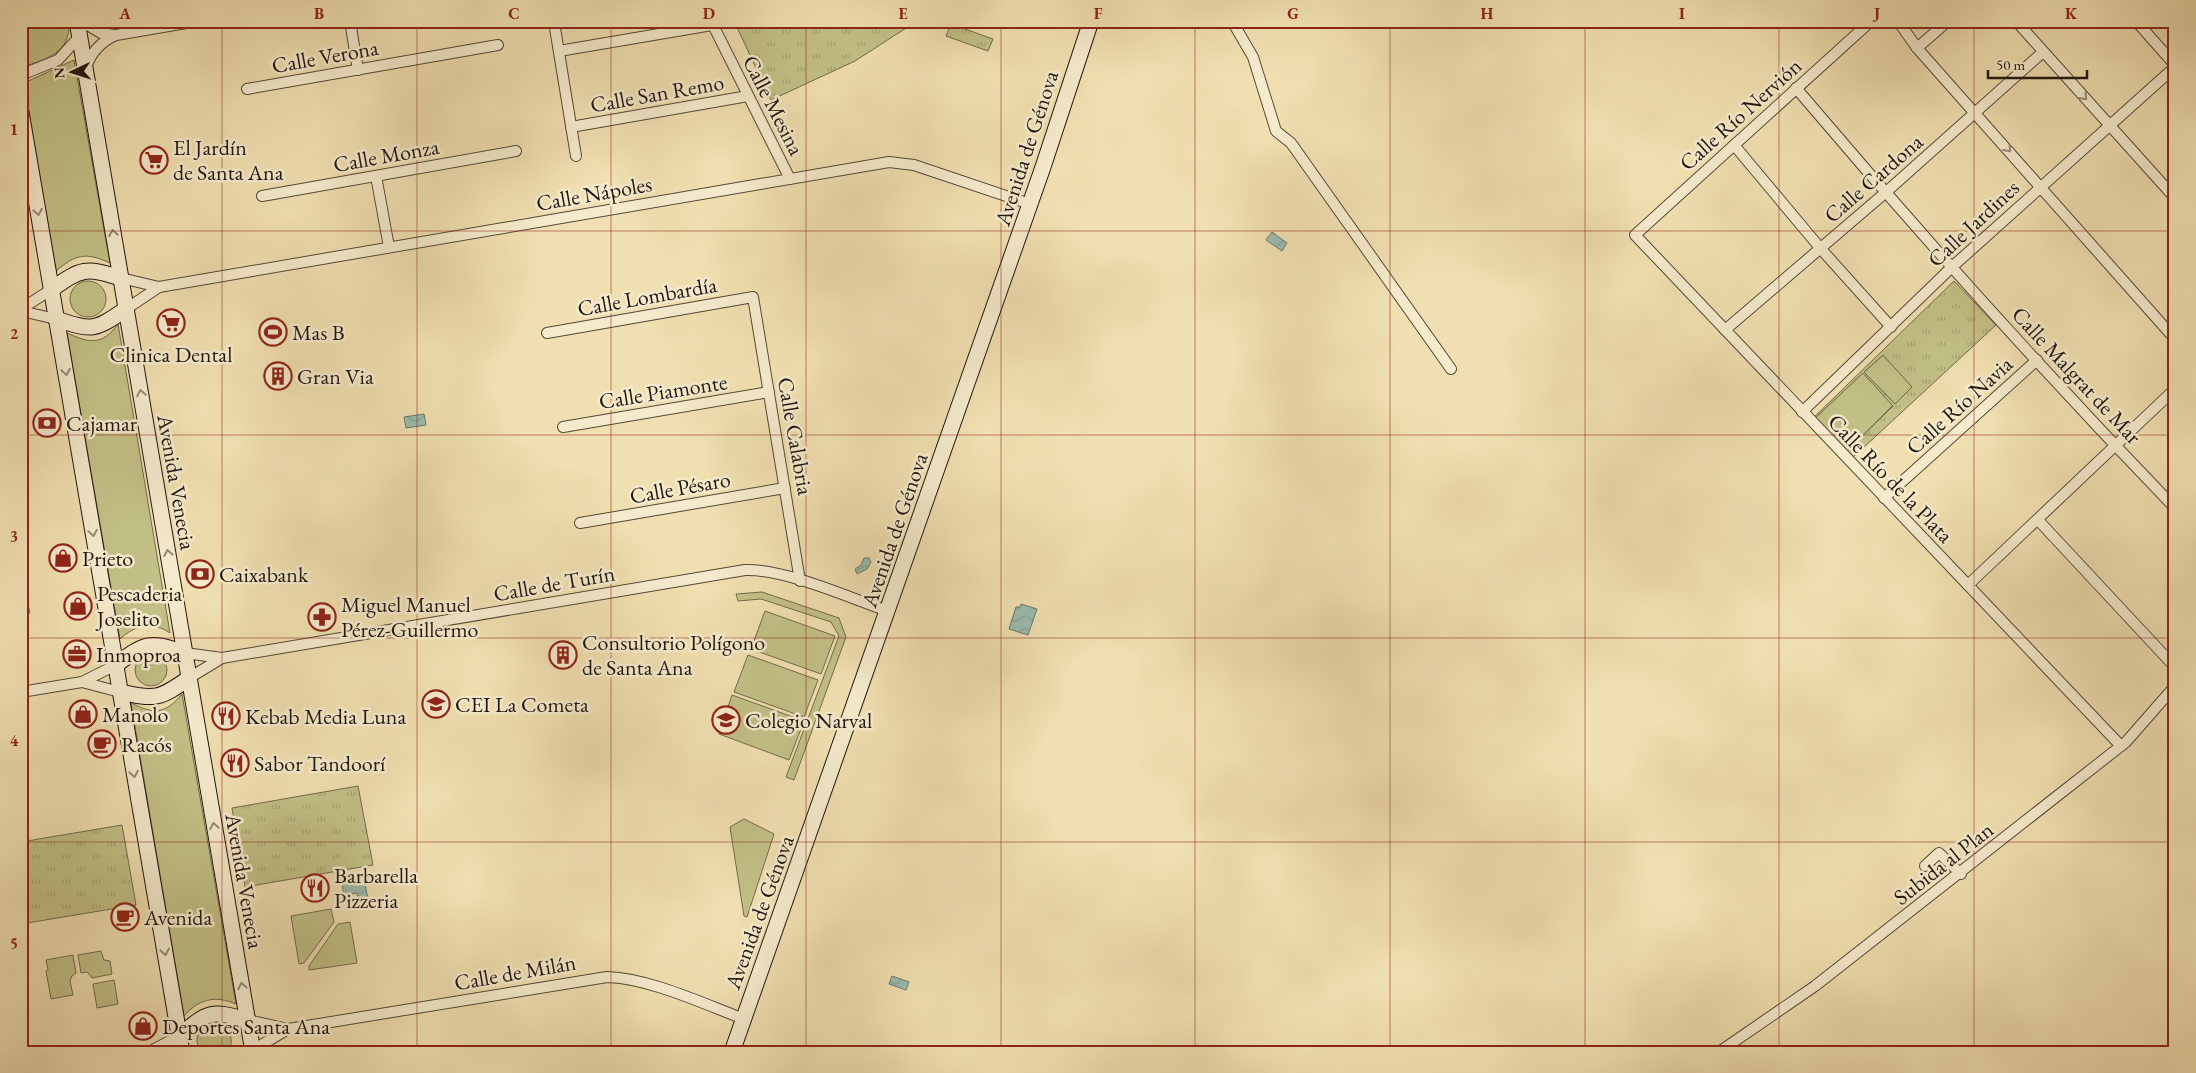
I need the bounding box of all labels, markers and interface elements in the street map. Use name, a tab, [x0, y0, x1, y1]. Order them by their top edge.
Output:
text: A	[118, 3, 131, 24]
text: B	[314, 3, 324, 24]
text: C	[508, 3, 520, 24]
text: D	[703, 3, 715, 24]
text: E	[898, 3, 908, 24]
text: F	[1094, 3, 1103, 24]
text: G	[1287, 3, 1299, 24]
text: H	[1481, 3, 1494, 24]
text: I	[1679, 3, 1685, 24]
text: J	[1872, 3, 1880, 24]
text: K	[2065, 3, 2078, 24]
street label: Calle Verona	[270, 33, 381, 80]
north arrow	[48, 48, 98, 98]
scale bar	[1988, 48, 2087, 80]
street label: Calle Mesina	[736, 50, 811, 160]
street label: Calle Río Nervión	[1673, 51, 1808, 177]
text: 50 m	[1996, 55, 2025, 74]
text: N	[50, 66, 68, 79]
street label: Calle San Remo	[588, 67, 726, 120]
street label: Avenida de Génova	[987, 67, 1065, 230]
one-way arrow	[2078, 91, 2087, 100]
text: 1	[10, 119, 18, 140]
street label: Calle Cardona	[1818, 127, 1929, 229]
street label: Calle Monza	[331, 132, 441, 179]
place label: El Jardín de Santa Ana	[173, 133, 284, 187]
one-way arrow	[2002, 143, 2011, 152]
supermarket icon: El Jardín de Santa Ana	[139, 145, 169, 175]
street label: Calle Nápoles	[534, 169, 654, 218]
street label: Calle Jardines	[1921, 173, 2025, 273]
one-way arrow	[33, 208, 43, 217]
one-way arrow	[109, 229, 119, 237]
street label: Calle Lombardía	[575, 270, 719, 323]
street label: Calle Malgrat de Mar	[2005, 300, 2148, 451]
supermarket icon: Clinica Dental	[156, 308, 186, 338]
sports icon: Mas B	[258, 317, 288, 347]
place label: Mas B	[292, 318, 345, 347]
text: 2	[10, 323, 19, 344]
place label: Clinica Dental	[110, 340, 232, 369]
street label: Calle Río Navia	[1900, 350, 2019, 461]
building icon: Gran Via	[263, 361, 293, 391]
place label: Gran Via	[297, 362, 374, 391]
street label: Calle Piamonte	[597, 367, 730, 416]
one-way arrow	[60, 368, 70, 377]
street label: Calle Calabria	[771, 375, 820, 498]
one-way arrow	[136, 389, 146, 398]
bank icon: Cajamar	[32, 408, 62, 438]
street label: Calle Río de la Plata	[1822, 408, 1960, 549]
place label: Cajamar	[66, 409, 138, 438]
street label: Avenida Venecia	[150, 411, 203, 552]
street label: Avenida de Génova	[854, 449, 935, 612]
street label: Calle Pésaro	[627, 464, 733, 511]
text: 3	[10, 526, 18, 547]
one-way arrow	[88, 528, 98, 537]
shop icon: Prieto	[48, 543, 78, 573]
place label: Prieto	[82, 544, 133, 573]
one-way arrow	[164, 549, 174, 558]
street label: Calle de Turín	[491, 558, 617, 608]
bank icon: Caixabank	[185, 559, 215, 589]
place label: Caixabank	[219, 560, 309, 589]
place label: Pescaderia Joselito	[95, 579, 183, 633]
place label: Miguel Manuel Pérez-Guillermo	[341, 590, 479, 644]
shop icon: Pescaderia Joselito	[63, 591, 93, 621]
pharmacy icon: Miguel Manuel Pérez-Guillermo	[307, 602, 337, 632]
place label: Consultorio Polígono de Santa Ana	[582, 628, 765, 682]
office icon: Inmoproa	[62, 639, 92, 669]
place label: Inmoproa	[96, 640, 181, 669]
building icon: Consultorio Polígono de Santa Ana	[548, 640, 578, 670]
school or university icon: CEI La Cometa	[421, 689, 451, 719]
place label: CEI La Cometa	[455, 690, 589, 719]
shop icon: Manolo	[68, 699, 98, 729]
place label: Manolo	[102, 700, 169, 729]
restaurant icon: Kebab Media Luna	[211, 701, 241, 731]
place label: Kebab Media Luna	[245, 702, 406, 731]
school or university icon: Colegio Narval	[711, 705, 741, 735]
place label: Colegio Narval	[745, 706, 872, 735]
cafe icon: Racós	[87, 729, 117, 759]
text: 4	[10, 730, 19, 751]
place label: Racós	[121, 730, 172, 759]
restaurant icon: Sabor Tandoorí	[220, 748, 250, 778]
place label: Sabor Tandoorí	[254, 749, 386, 778]
one-way arrow	[129, 770, 139, 778]
street label: Avenida Venecia	[218, 810, 271, 951]
street label: Subida al Plan	[1887, 815, 1999, 911]
one-way arrow	[210, 822, 220, 831]
street label: Avenida de Génova	[718, 831, 801, 994]
place label: Barbarella Pizzeria	[334, 861, 418, 915]
restaurant icon: Barbarella Pizzeria	[300, 873, 330, 903]
cafe icon: Avenida	[110, 902, 140, 932]
place label: Avenida	[143, 903, 212, 932]
text: 5	[10, 933, 18, 954]
one-way arrow	[159, 947, 169, 956]
street label: Calle de Milán	[452, 947, 579, 997]
one-way arrow	[237, 982, 247, 991]
shop icon: Deportes Santa Ana	[128, 1011, 158, 1041]
place label: Deportes Santa Ana	[162, 1012, 330, 1041]

